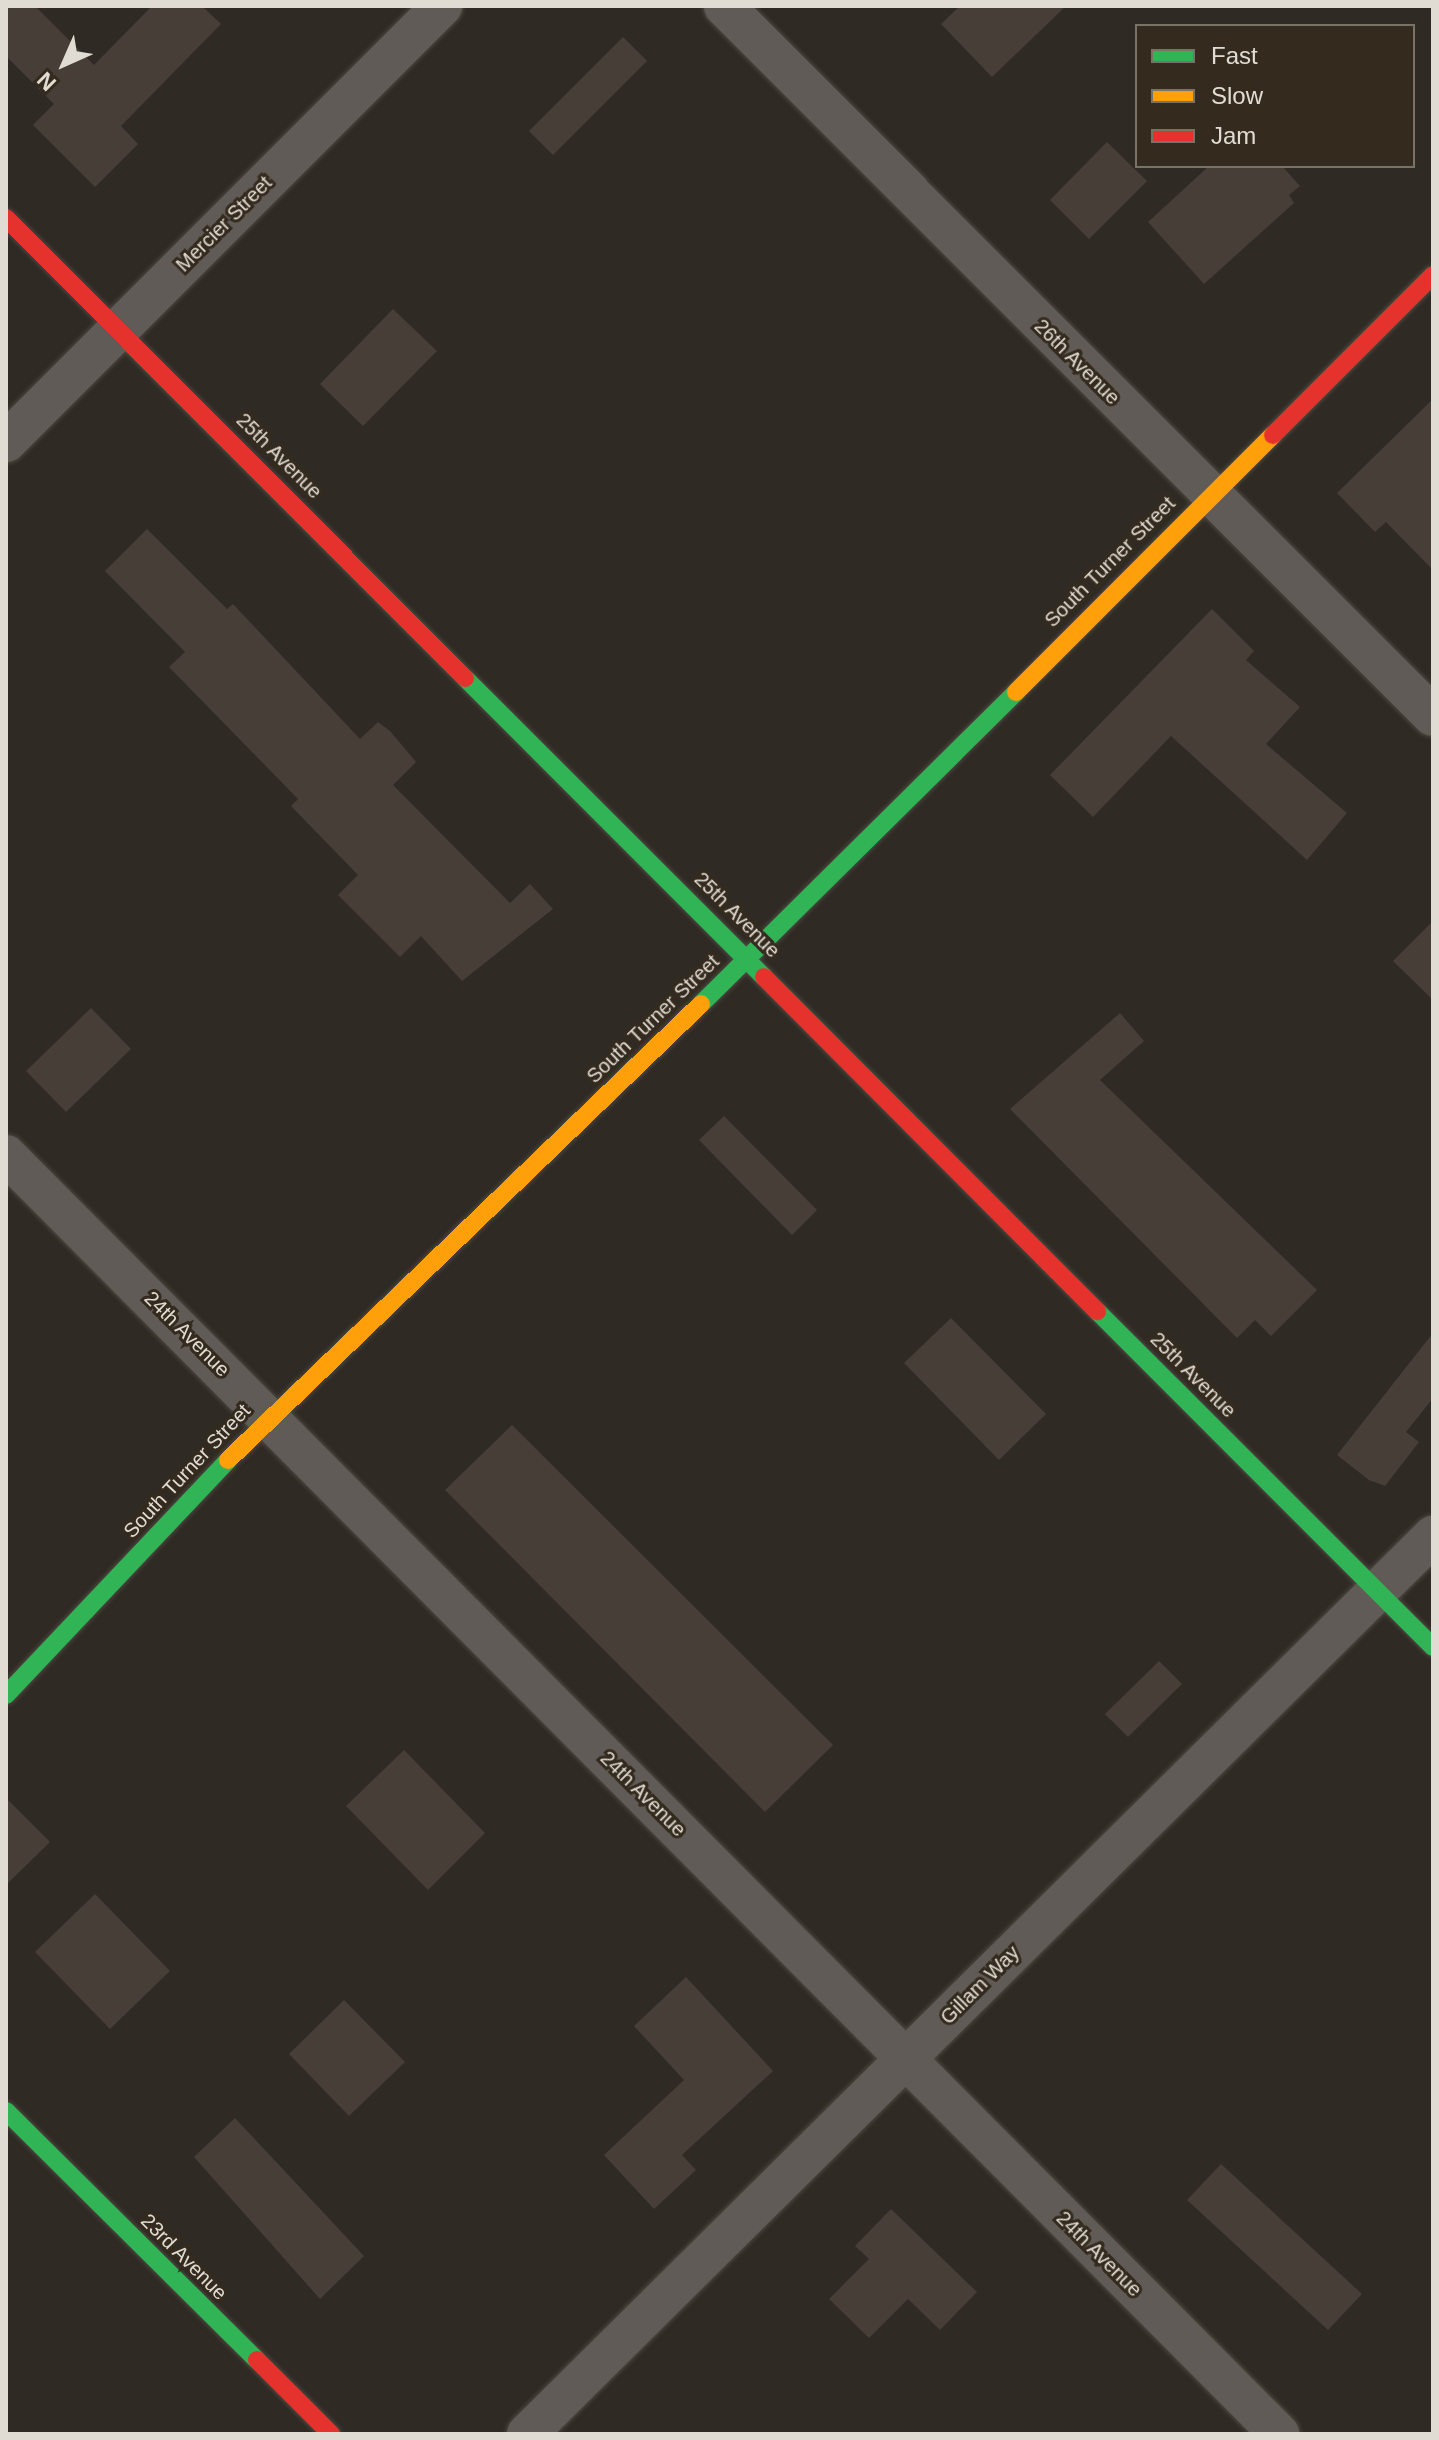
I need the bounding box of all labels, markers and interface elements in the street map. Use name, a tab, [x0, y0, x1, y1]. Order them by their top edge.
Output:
north arrow	[24, 24, 104, 104]
legend	[1135, 24, 1415, 168]
text: Fast	[1211, 42, 1258, 69]
text: N	[32, 67, 61, 96]
text: Slow	[1211, 82, 1263, 109]
text: Jam	[1211, 122, 1256, 149]
street label: Mercier Street	[171, 171, 277, 277]
street label: 26th Avenue	[1029, 314, 1125, 410]
street label: 25th Avenue	[231, 408, 327, 504]
street label: South Turner Street	[1040, 492, 1180, 632]
street label: 25th Avenue	[689, 867, 785, 963]
street label: South Turner Street	[582, 950, 724, 1088]
street label: 24th Avenue	[139, 1286, 235, 1382]
street label: 25th Avenue	[1145, 1327, 1241, 1423]
street label: South Turner Street	[119, 1399, 255, 1543]
street label: 24th Avenue	[595, 1746, 691, 1842]
street label: Gillam Way	[936, 1941, 1024, 2029]
street label: 24th Avenue	[1051, 2206, 1147, 2302]
street label: 23rd Avenue	[136, 2209, 232, 2305]

